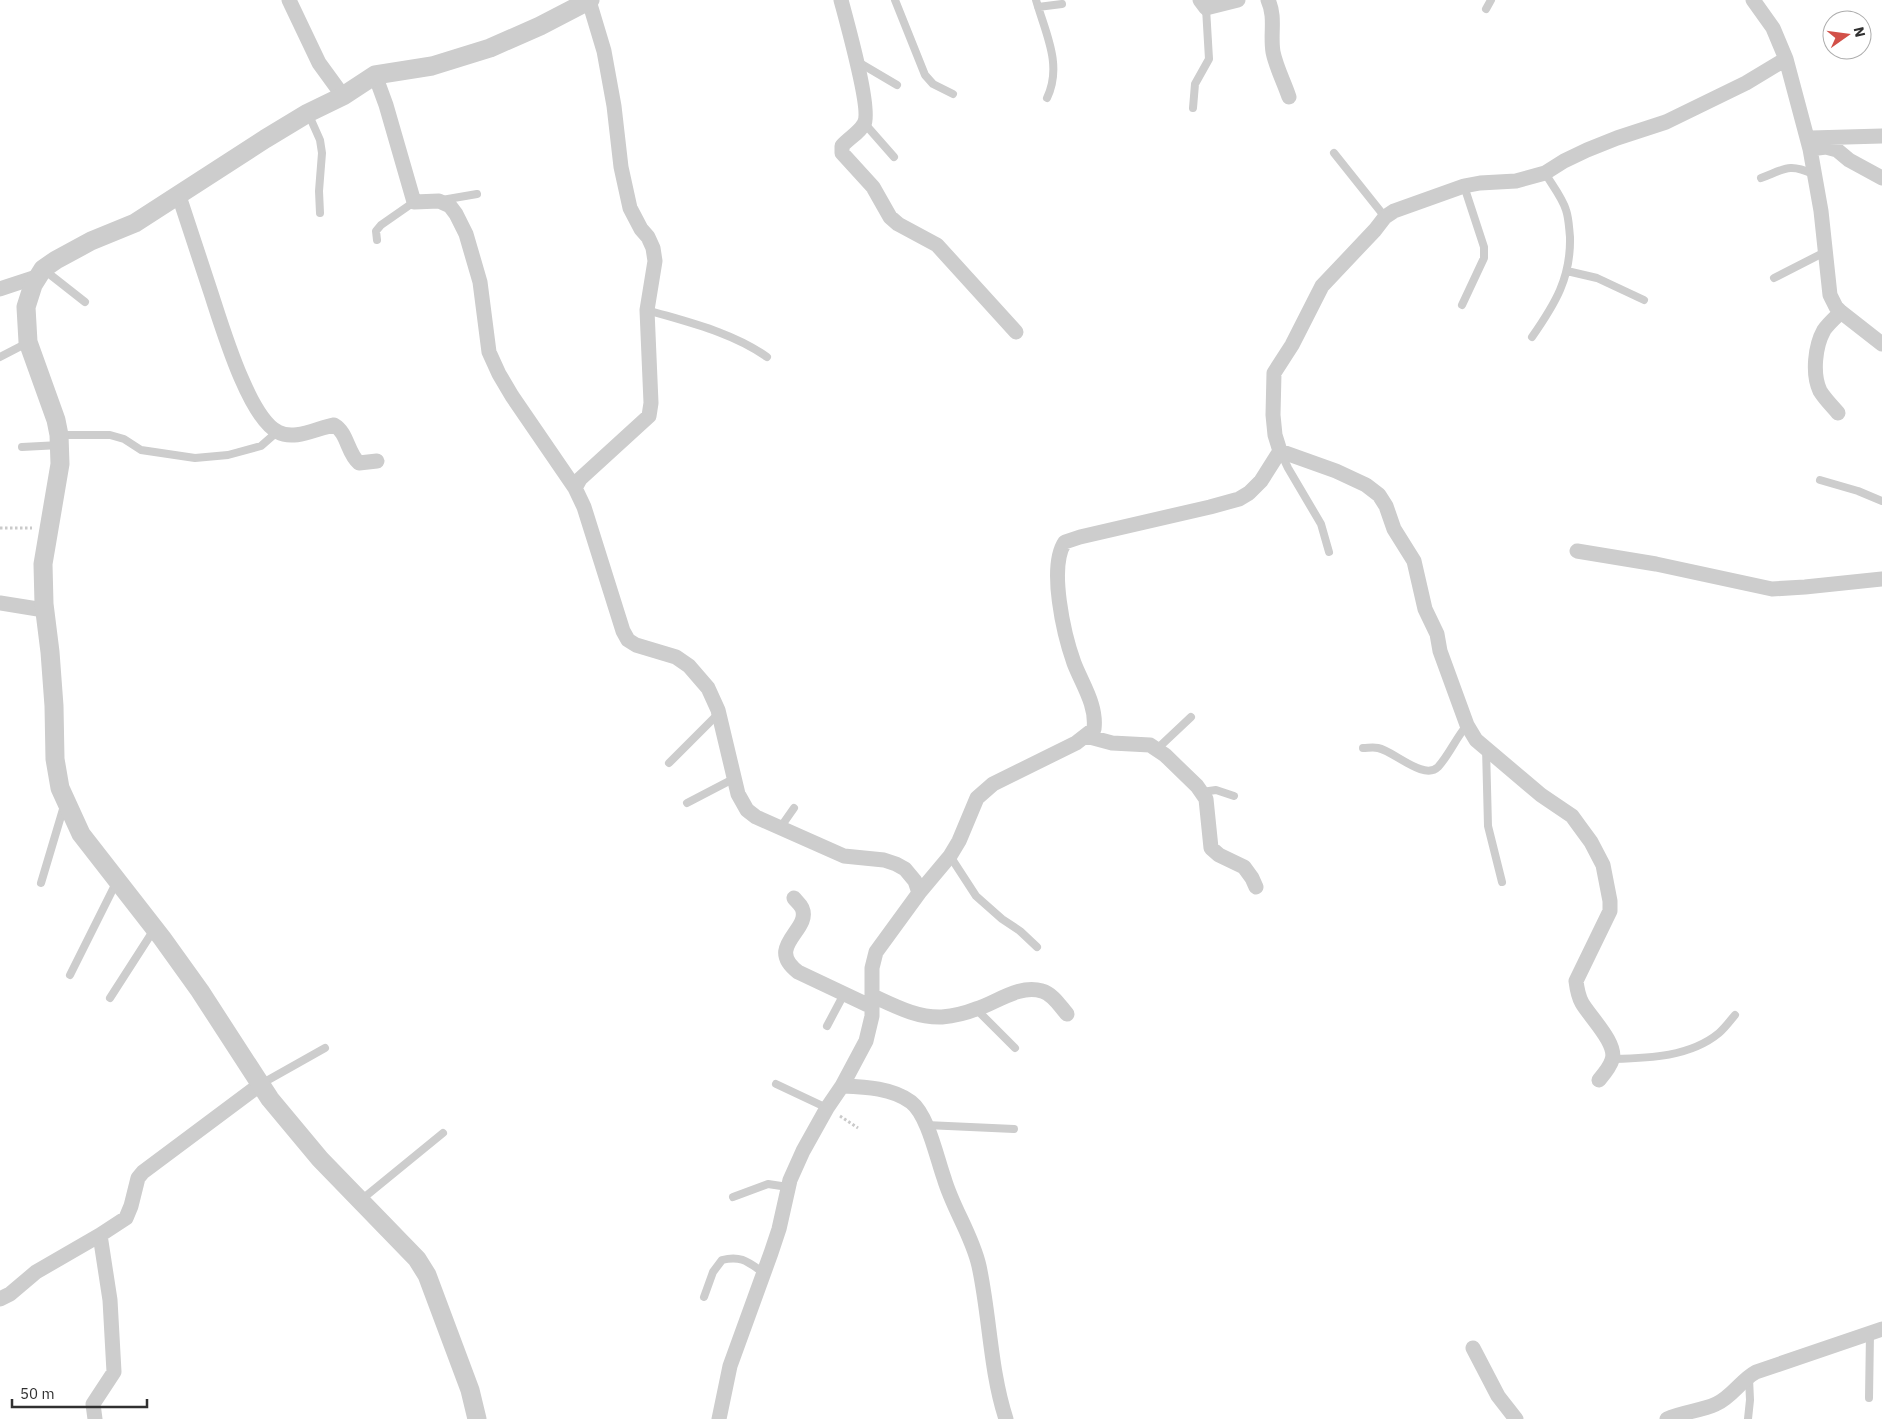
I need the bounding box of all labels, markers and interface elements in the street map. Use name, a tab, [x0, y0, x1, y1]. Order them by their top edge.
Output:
north arrow	[1822, 10, 1872, 60]
text: N	[1850, 25, 1870, 39]
scale bar	[12, 1376, 148, 1408]
text: 50 m	[20, 1384, 55, 1403]

